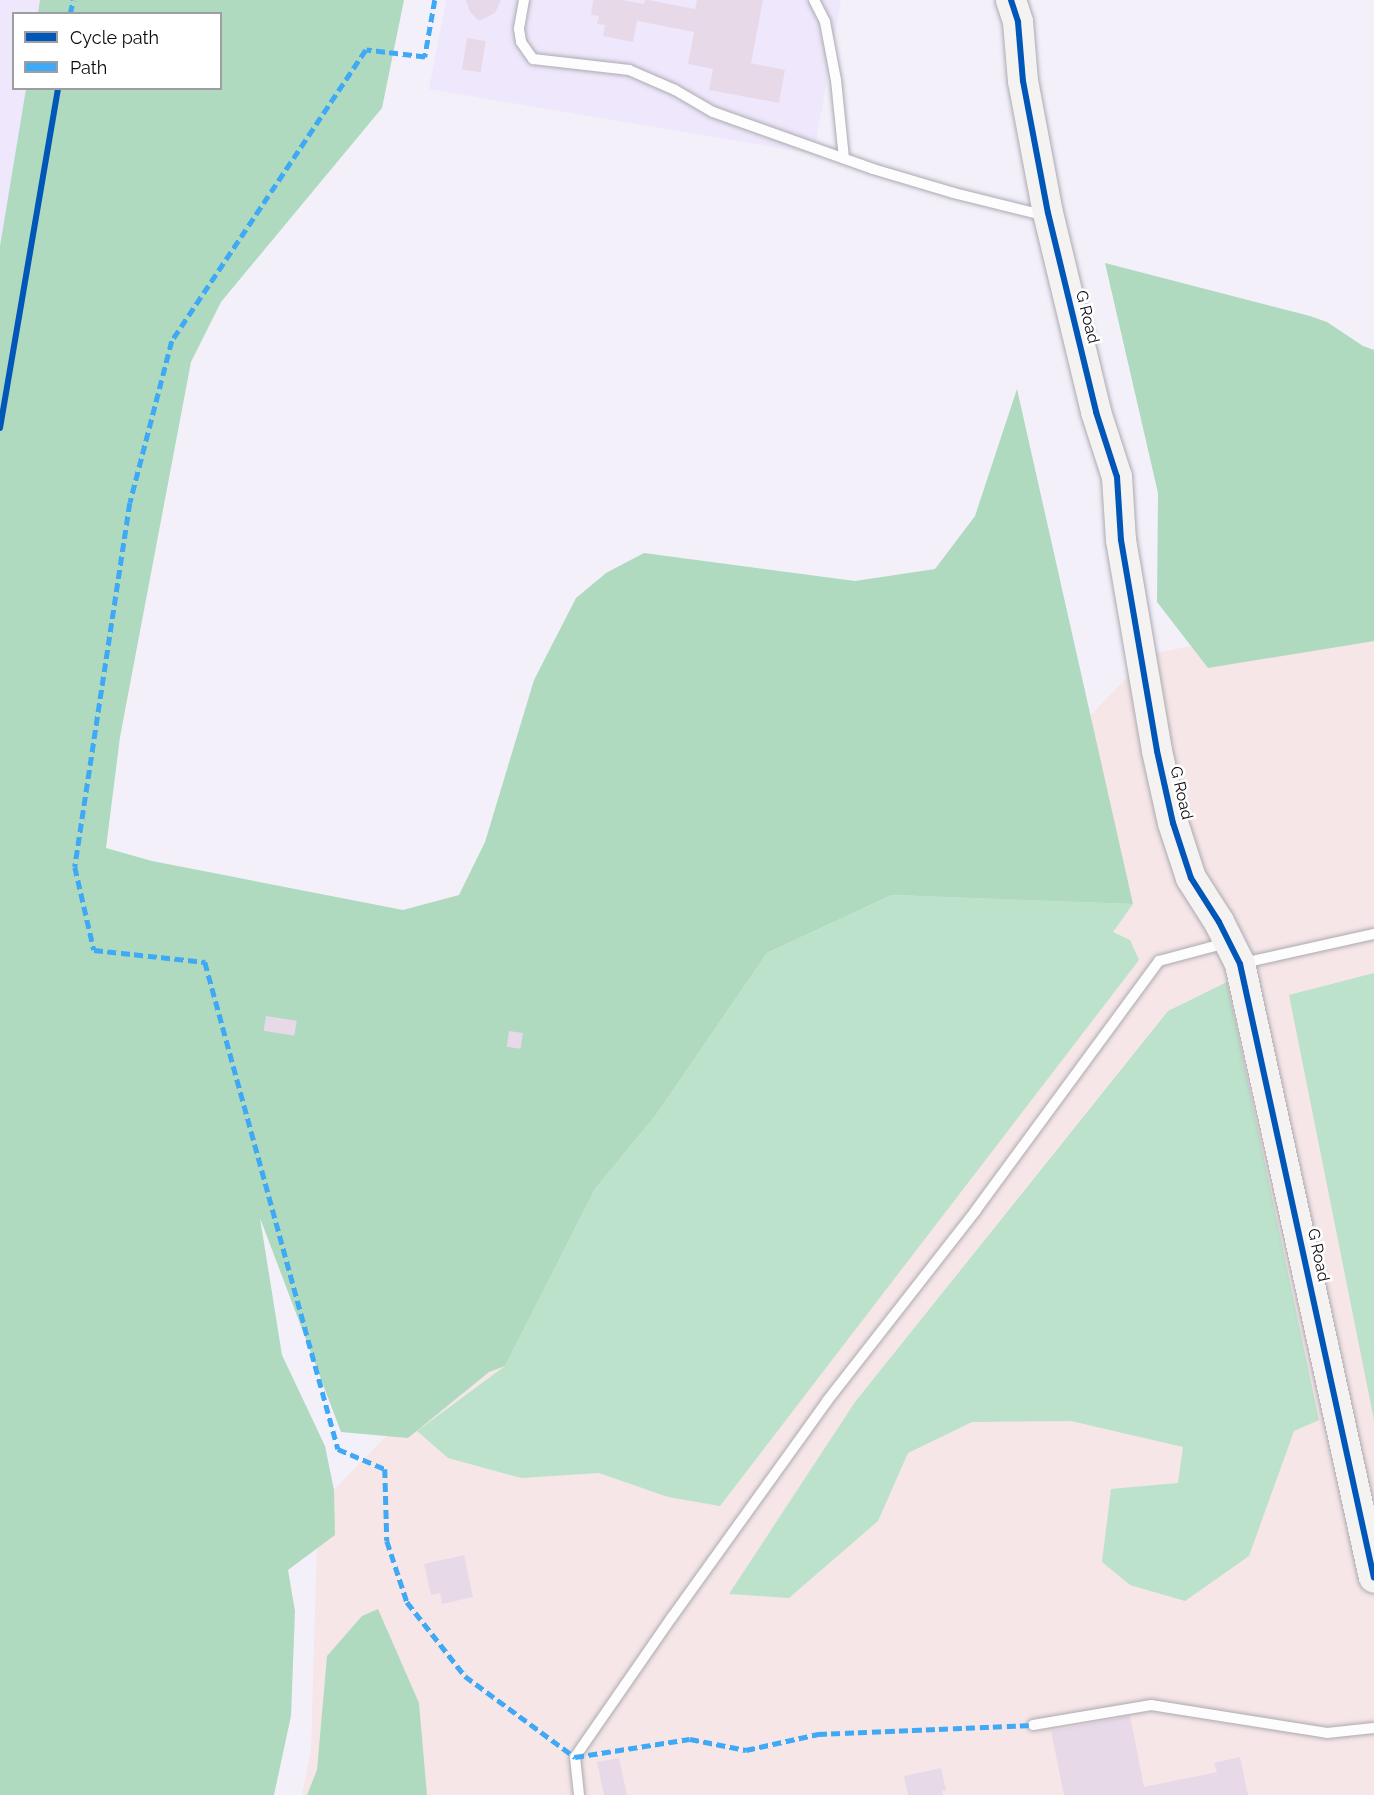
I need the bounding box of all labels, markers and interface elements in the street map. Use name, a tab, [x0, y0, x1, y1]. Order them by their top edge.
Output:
legend	[12, 12, 222, 90]
text: Cycle path	[70, 27, 159, 48]
text: Path	[70, 57, 107, 78]
street label: G Road	[1071, 289, 1103, 345]
street label: G Road	[1166, 765, 1196, 821]
street label: G Road	[1303, 1227, 1333, 1283]

